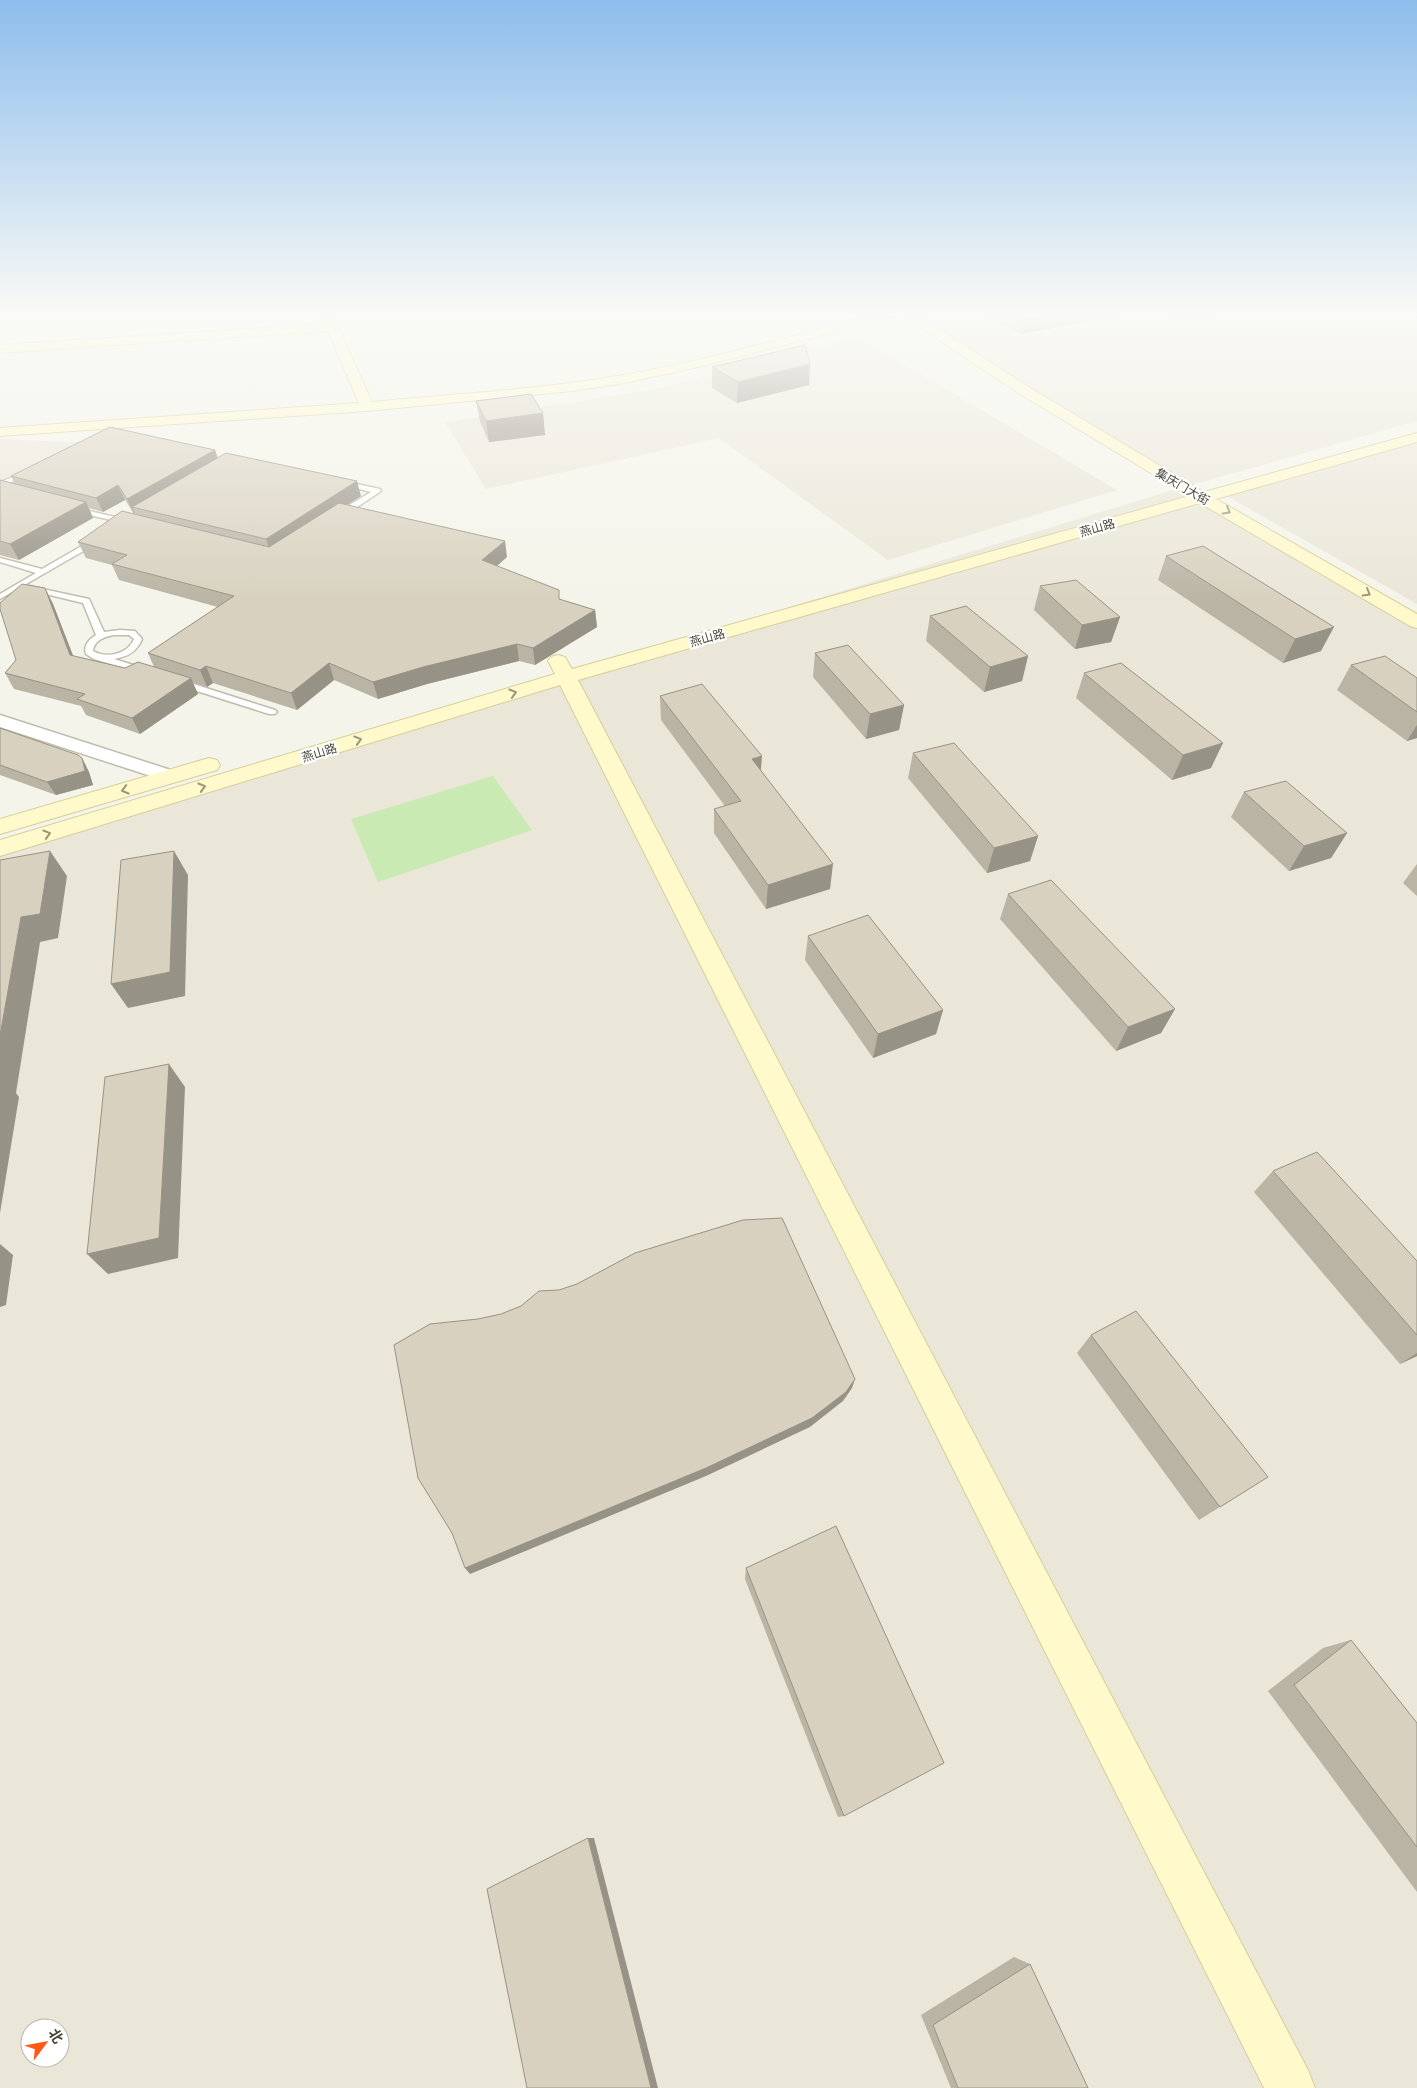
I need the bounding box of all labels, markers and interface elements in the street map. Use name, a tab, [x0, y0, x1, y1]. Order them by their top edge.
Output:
street label: 集庆门大街	[1154, 465, 1212, 507]
one-way arrow	[1221, 504, 1230, 514]
street label: 燕山路	[1078, 515, 1116, 539]
one-way arrow	[1361, 587, 1370, 597]
street label: 燕山路	[688, 625, 726, 649]
one-way arrow	[509, 688, 517, 698]
one-way arrow	[353, 735, 361, 745]
street label: 燕山路	[300, 740, 338, 764]
one-way arrow	[198, 782, 206, 792]
one-way arrow	[121, 784, 129, 794]
one-way arrow	[42, 829, 50, 839]
north arrow	[20, 2018, 70, 2068]
text: 北	[46, 2025, 67, 2046]

